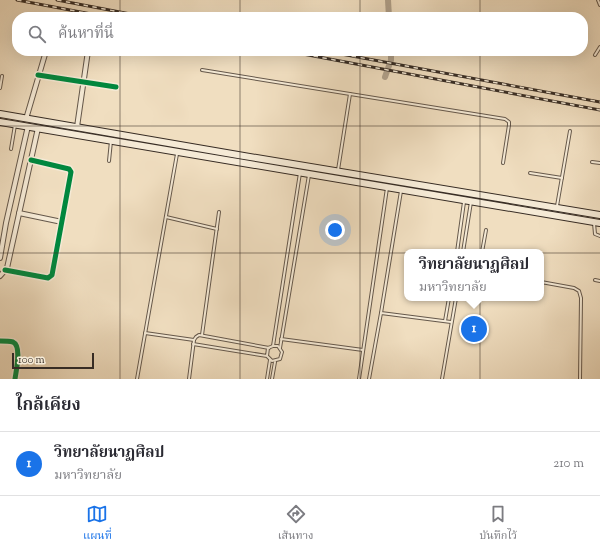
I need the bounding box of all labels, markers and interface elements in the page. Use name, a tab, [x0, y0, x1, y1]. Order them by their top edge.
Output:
search box	[12, 12, 588, 56]
icon: search	[26, 23, 48, 45]
text: ค้นหาที่นี่	[58, 24, 114, 45]
your location	[325, 220, 345, 240]
popup	[404, 249, 544, 301]
text: วิทยาลัยนาฏศิลป	[419, 255, 529, 276]
text: มหาวิทยาลัย	[419, 279, 487, 297]
pin: 1	[461, 314, 487, 344]
scale bar	[12, 351, 94, 370]
text: 100 m	[18, 352, 45, 368]
text: ใกล้เคียง	[16, 394, 81, 418]
text: วิทยาลัยนาฏศิลป	[54, 443, 164, 464]
text: 1	[27, 455, 31, 473]
text: 210 m	[553, 455, 584, 473]
text: มหาวิทยาลัย	[54, 467, 122, 485]
tab: แผนที่	[83, 503, 112, 545]
tab: เส้นทาง	[278, 503, 314, 545]
tab: บันทึกไว้	[480, 503, 517, 545]

